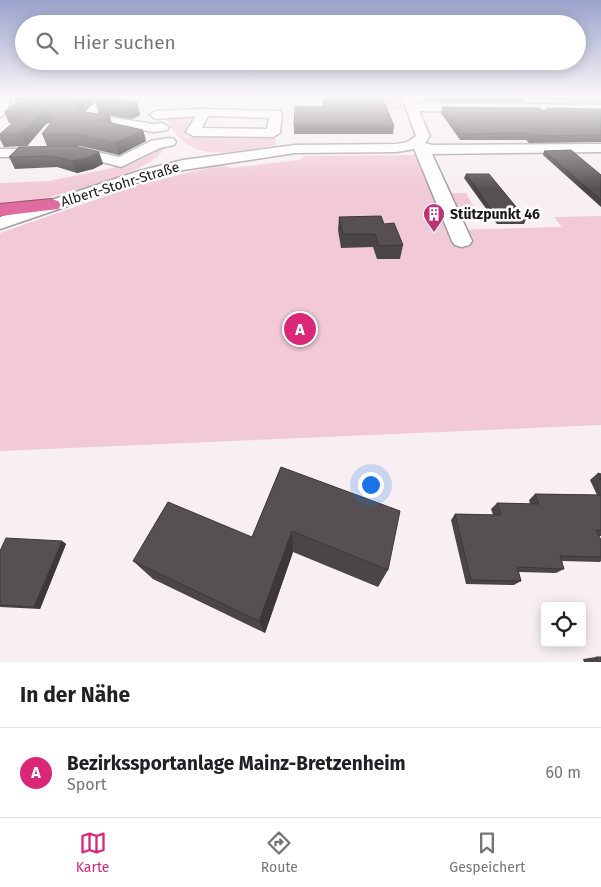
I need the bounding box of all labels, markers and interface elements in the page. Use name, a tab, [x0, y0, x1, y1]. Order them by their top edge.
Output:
search box	[15, 15, 586, 70]
icon: search	[33, 29, 61, 57]
text: Hier suchen	[73, 31, 176, 54]
street label: Albert-Stohr-Straße	[59, 158, 181, 211]
building icon: Stützpunkt 46	[422, 202, 446, 233]
place label: Stützpunkt 46	[450, 206, 540, 223]
pin: A	[284, 310, 316, 348]
your location	[358, 472, 384, 498]
map controls	[541, 602, 586, 647]
button: locate	[541, 602, 586, 647]
text: In der Nähe	[20, 682, 130, 708]
text: Bezirkssportanlage Mainz-Bretzenheim	[67, 752, 406, 775]
text: A	[31, 763, 41, 782]
text: 60 m	[546, 763, 581, 782]
text: Sport	[67, 775, 107, 794]
tab: Karte	[76, 829, 109, 876]
tab: Route	[261, 829, 298, 876]
tab: Gespeichert	[449, 829, 525, 876]

